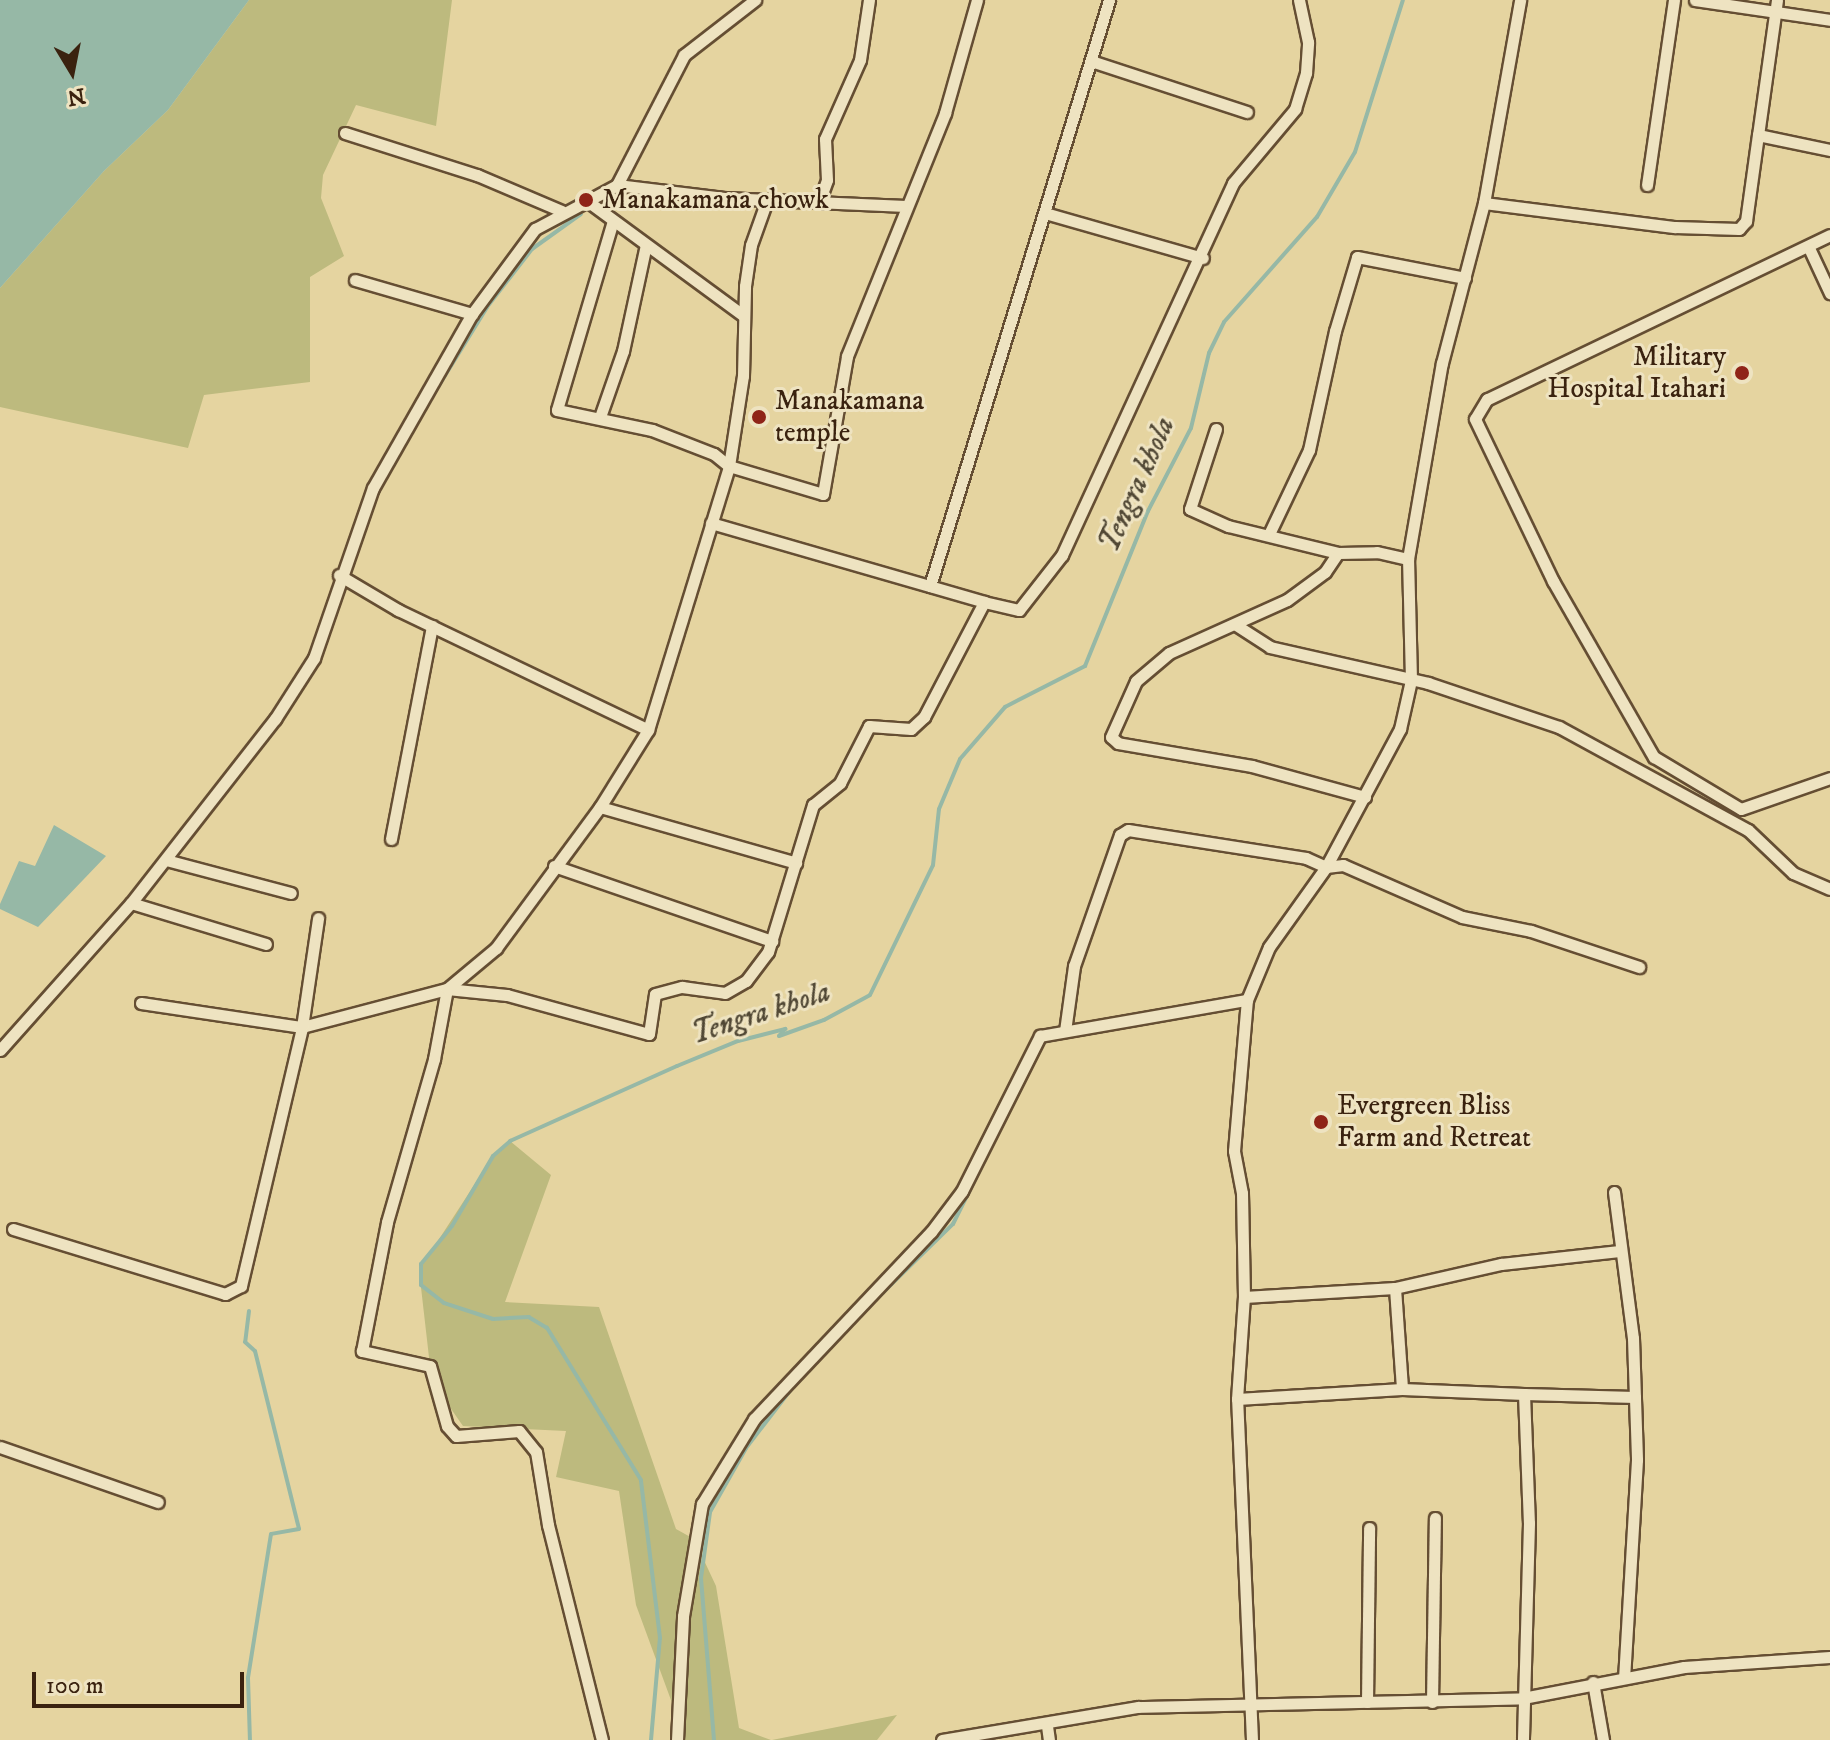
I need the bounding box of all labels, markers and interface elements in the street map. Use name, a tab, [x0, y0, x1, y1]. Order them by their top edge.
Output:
north arrow	[32, 32, 112, 112]
text: N	[65, 81, 87, 111]
place label: Manakamana chowk	[602, 183, 829, 217]
marker: Manakamana chowk	[577, 191, 595, 209]
place label: Military Hospital Itahari	[1547, 340, 1726, 406]
marker: Military Hospital Itahari	[1733, 364, 1751, 382]
place label: Manakamana temple	[775, 384, 924, 450]
marker: Manakamana temple	[750, 408, 768, 426]
water label: Tengra khola	[1092, 412, 1184, 558]
water label: Tengra khola	[687, 975, 835, 1053]
place label: Evergreen Bliss Farm and Retreat	[1337, 1089, 1531, 1155]
marker: Evergreen Bliss Farm and Retreat	[1312, 1113, 1330, 1131]
scale bar	[36, 1656, 248, 1706]
text: 100 m	[46, 1671, 104, 1701]

